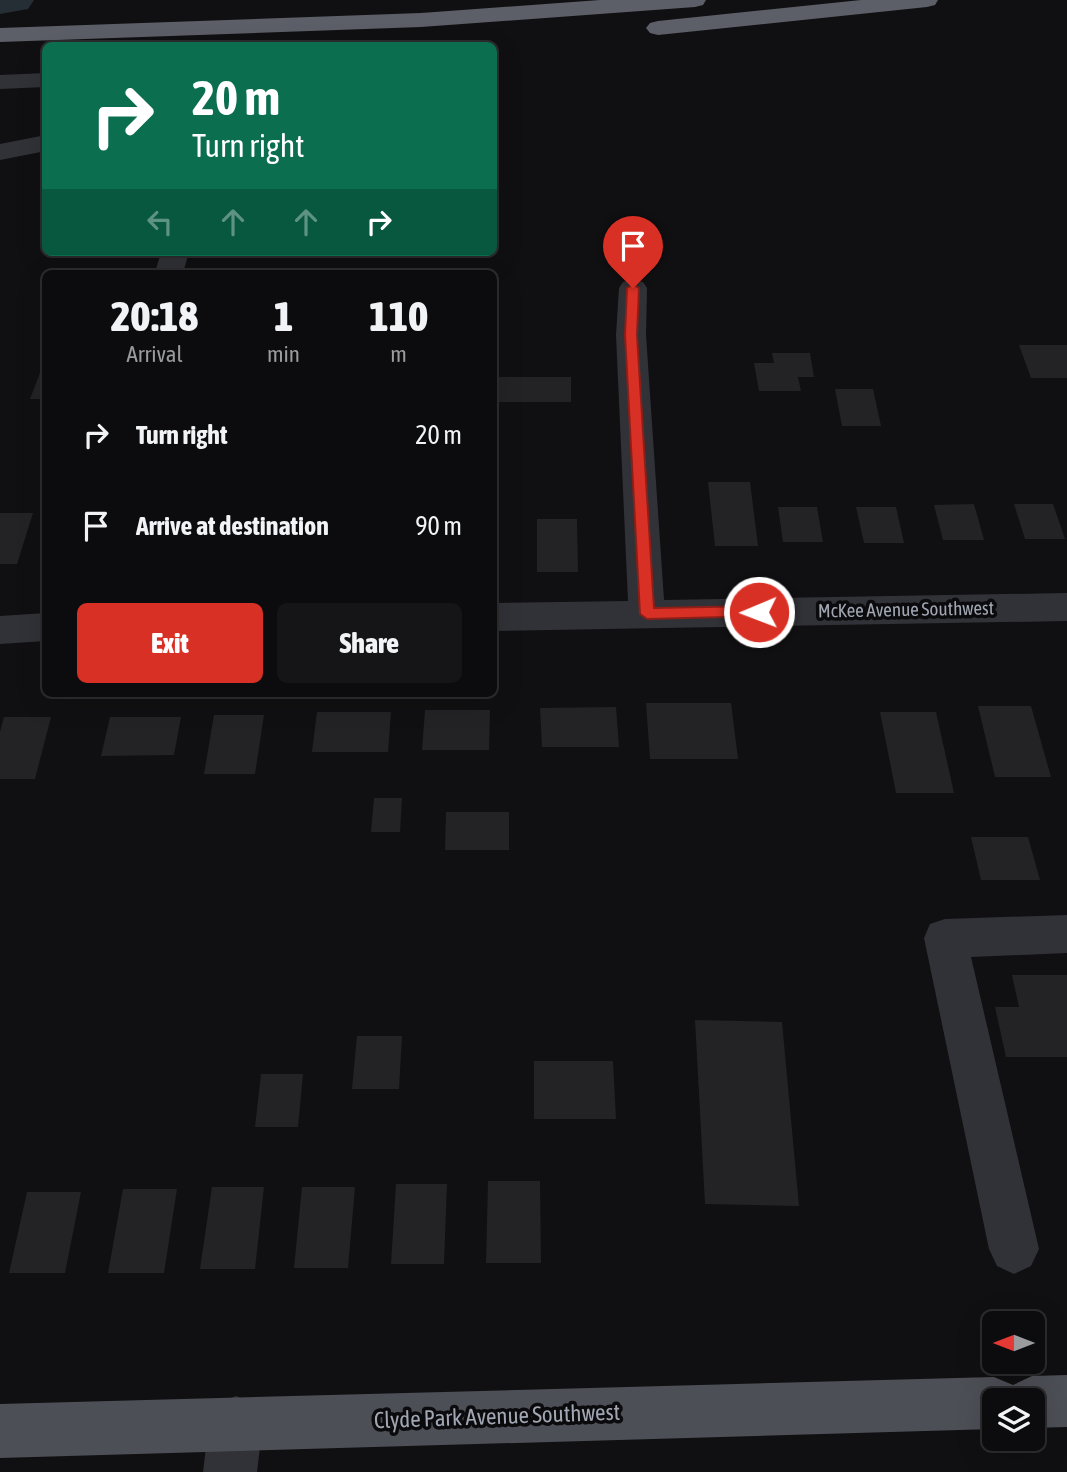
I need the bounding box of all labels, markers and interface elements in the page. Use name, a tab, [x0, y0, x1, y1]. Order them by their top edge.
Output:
text: 20 m	[192, 69, 280, 125]
icon: right	[77, 70, 168, 161]
text: Turn right	[192, 127, 305, 164]
icon: left	[141, 203, 179, 241]
icon: ahead	[214, 203, 252, 241]
icon: ahead	[287, 203, 325, 241]
icon: right	[360, 203, 398, 241]
pin	[603, 216, 663, 288]
icon: arrive	[614, 227, 652, 265]
text: 20:18	[111, 292, 198, 340]
text: 1	[274, 292, 293, 340]
text: 110	[369, 292, 428, 340]
text: Arrival	[126, 341, 183, 367]
text: min	[267, 341, 300, 367]
text: m	[390, 341, 407, 367]
icon: right	[77, 416, 115, 454]
text: Turn right	[136, 420, 227, 450]
text: 20 m	[415, 420, 462, 450]
icon: arrive	[77, 507, 115, 545]
text: Arrive at destination	[136, 511, 329, 541]
text: 90 m	[415, 511, 462, 541]
position arrow	[722, 575, 796, 649]
street label: McKee Avenue Southwest	[818, 596, 994, 622]
button: Exit	[77, 603, 263, 683]
button: Share	[277, 603, 462, 683]
north arrow	[982, 1311, 1045, 1374]
map controls	[982, 1311, 1045, 1451]
button: layers	[982, 1388, 1045, 1451]
street label: Clyde Park Avenue Southwest	[373, 1399, 621, 1433]

